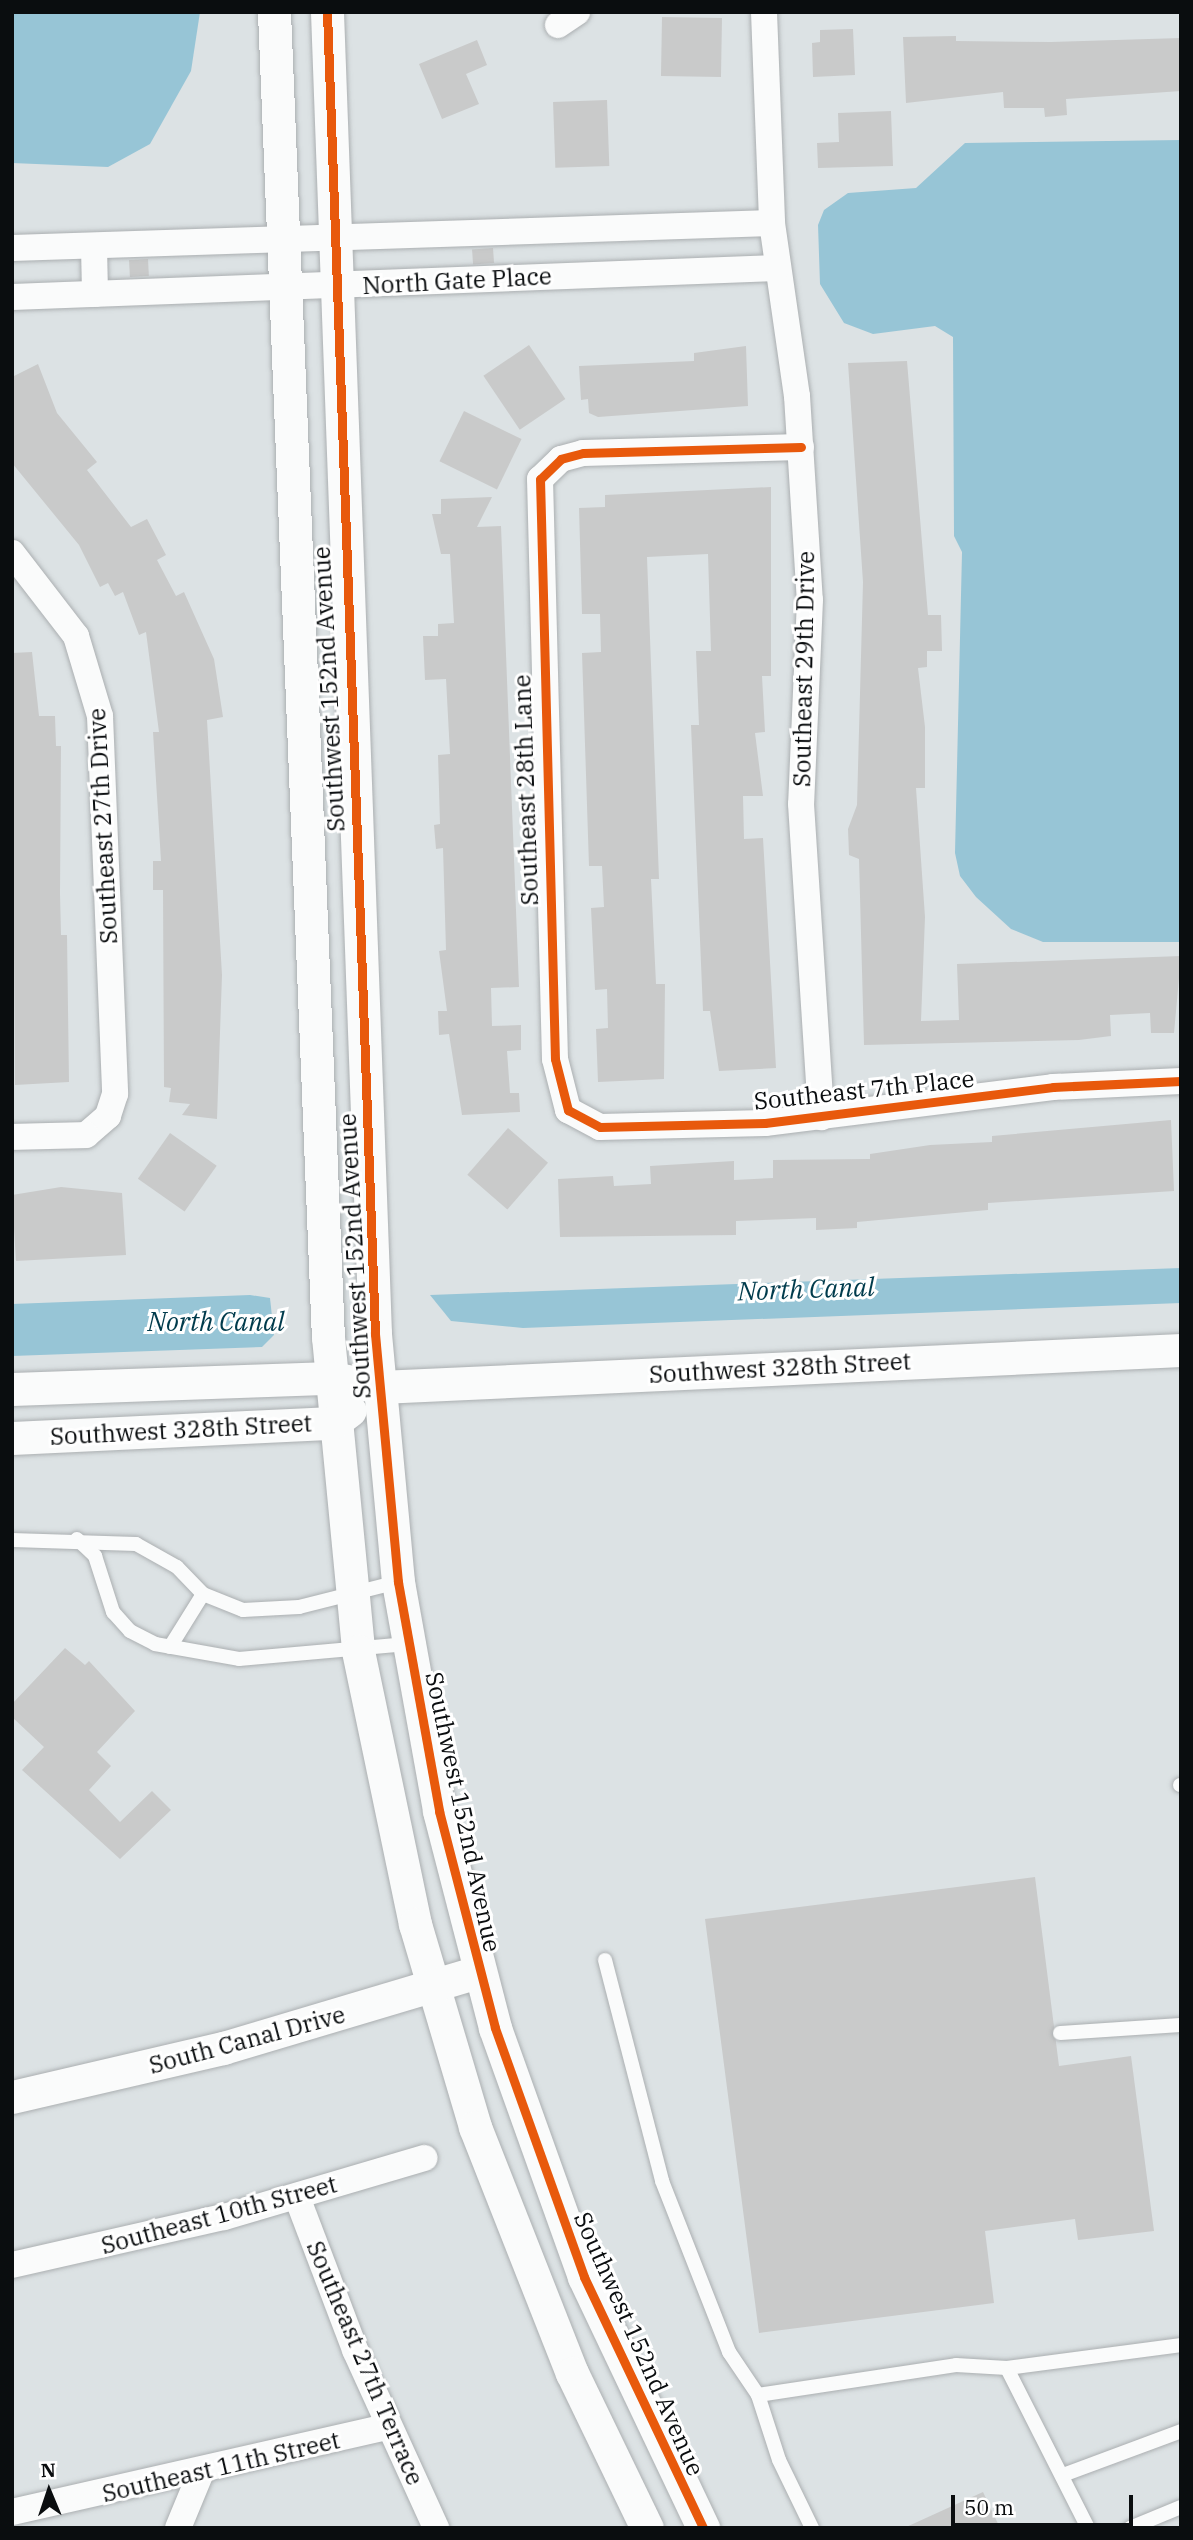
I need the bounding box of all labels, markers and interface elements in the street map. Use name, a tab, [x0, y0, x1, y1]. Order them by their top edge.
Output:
street label: North Gate Place	[362, 262, 552, 300]
street label: Southwest 152nd Avenue	[307, 546, 351, 832]
street label: Southeast 29th Drive	[788, 551, 820, 787]
street label: Southeast 28th Lane	[508, 674, 544, 906]
street label: Southeast 27th Drive	[82, 707, 124, 945]
street label: Southeast 7th Place	[752, 1064, 976, 1116]
street label: Southwest 152nd Avenue	[333, 1113, 377, 1399]
water label: North Canal	[737, 1271, 875, 1307]
water label: North Canal	[148, 1306, 284, 1338]
street label: Southwest 328th Street	[648, 1347, 912, 1389]
street label: Southwest 328th Street	[49, 1409, 313, 1451]
street label: Southwest 152nd Avenue	[419, 1669, 507, 1955]
street label: South Canal Drive	[146, 2000, 348, 2080]
street label: Southeast 10th Street	[98, 2170, 340, 2260]
street label: Southwest 152nd Avenue	[568, 2208, 710, 2480]
street label: Southeast 27th Terrace	[300, 2237, 430, 2489]
street label: Southeast 11th Street	[99, 2426, 343, 2508]
north arrow	[14, 2456, 84, 2526]
text: N	[40, 2458, 56, 2482]
scale bar	[955, 2480, 1137, 2524]
text: 50 m	[964, 2493, 1014, 2521]

